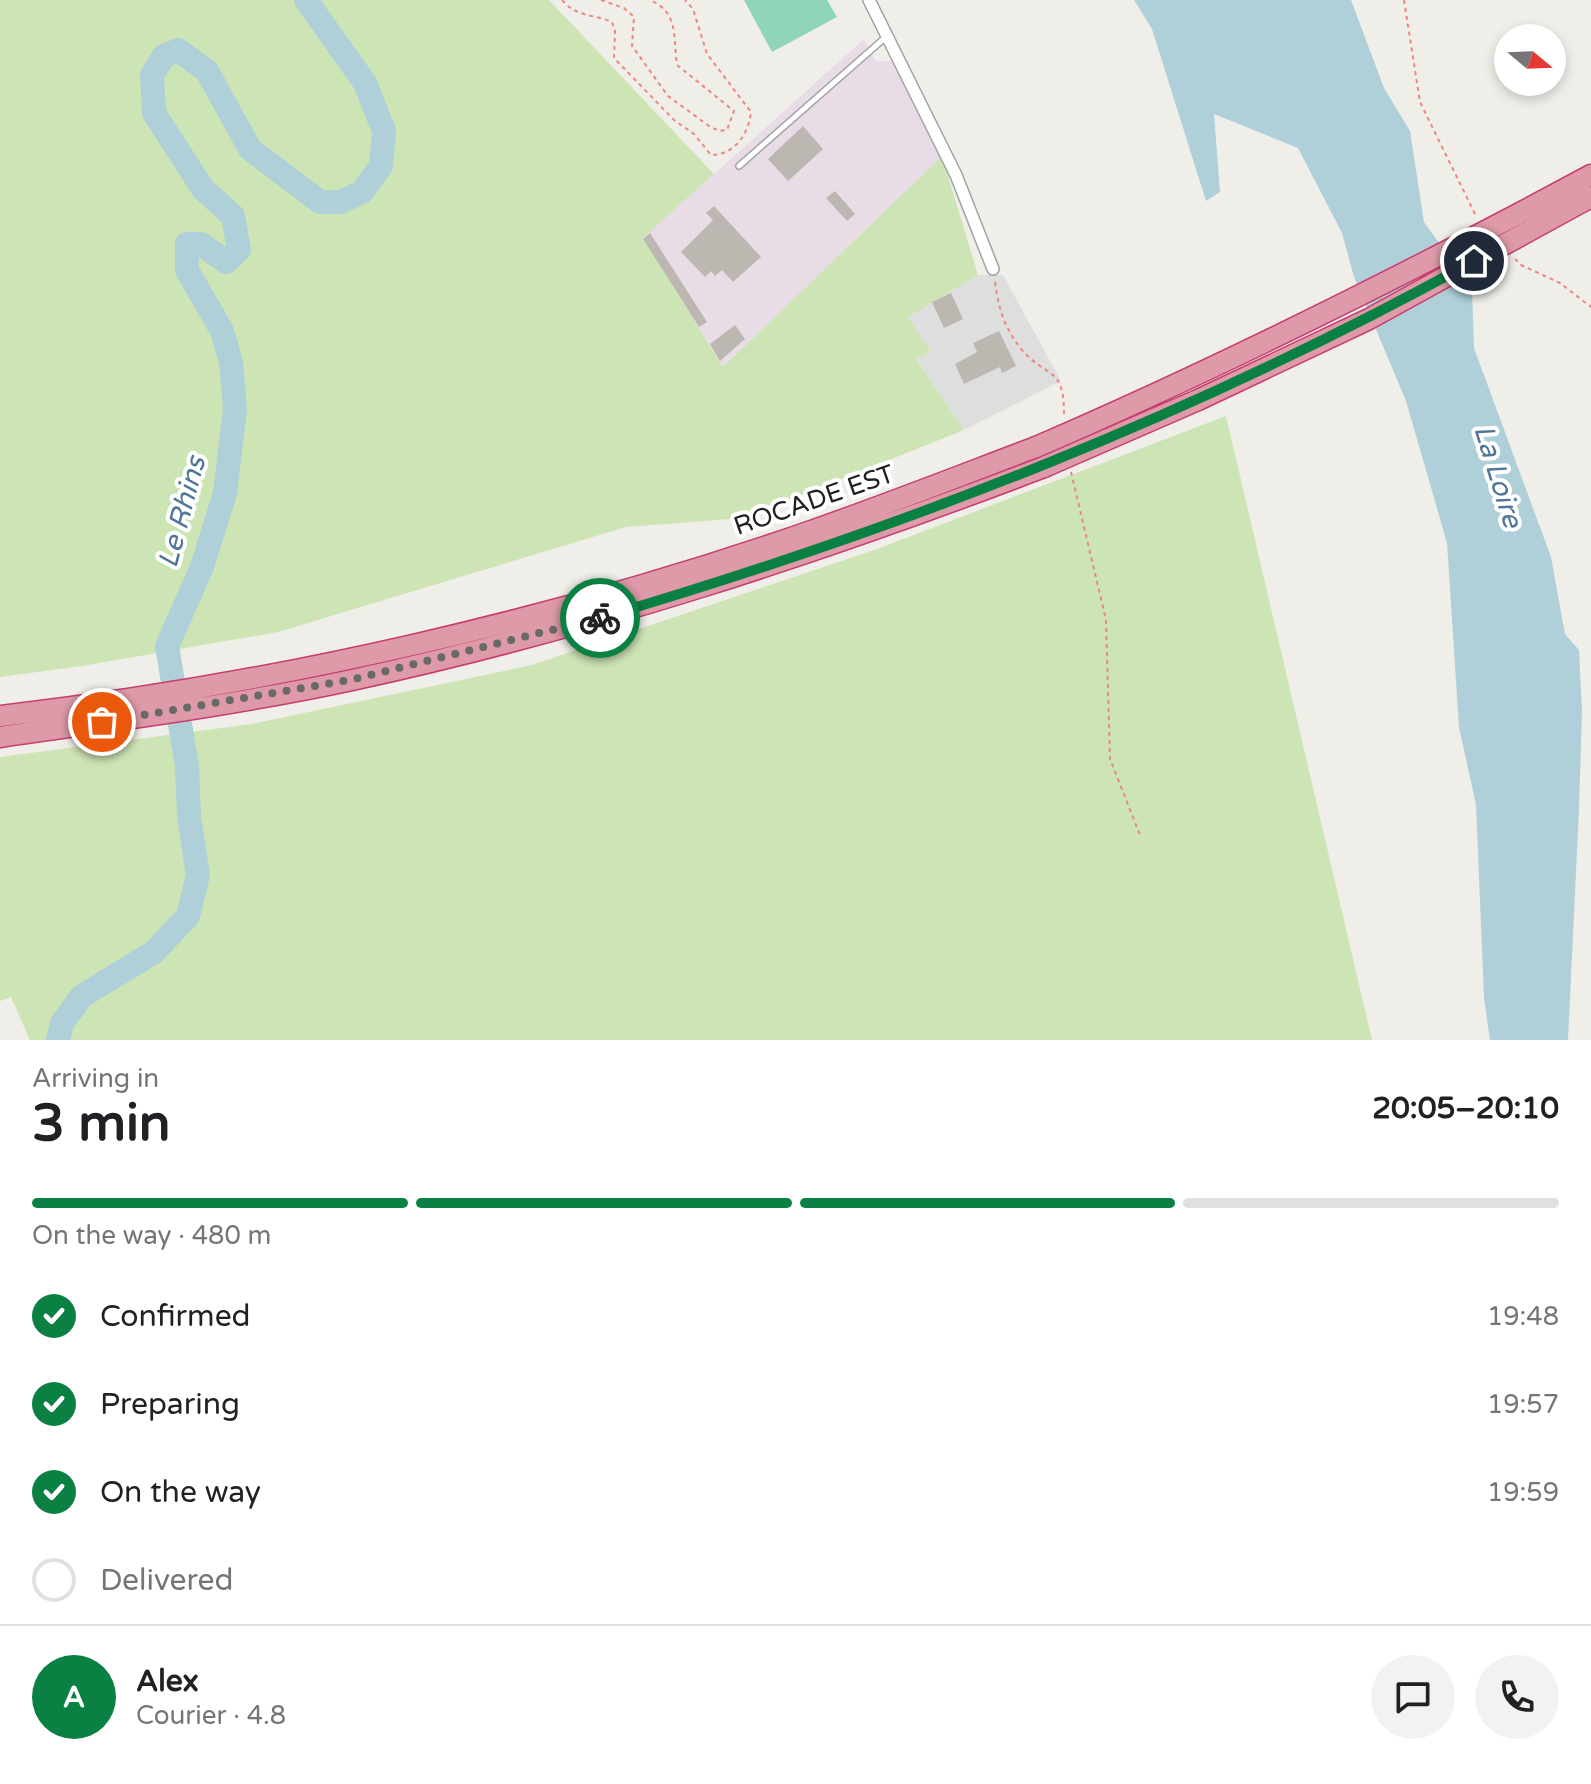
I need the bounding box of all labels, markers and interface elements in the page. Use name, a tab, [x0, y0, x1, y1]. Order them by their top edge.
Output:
north arrow	[1494, 24, 1566, 96]
map controls	[1494, 24, 1566, 96]
pin	[1440, 227, 1508, 295]
icon: home	[1452, 239, 1496, 283]
water label: La Loire	[1466, 421, 1530, 533]
water label: Le Rhins	[151, 451, 214, 571]
street label: ROCADE EST	[730, 458, 898, 542]
courier	[560, 578, 640, 658]
icon: bike	[578, 596, 622, 640]
pin	[68, 688, 136, 756]
icon: bag	[80, 700, 124, 744]
text: Arriving in	[32, 1063, 159, 1094]
text: 20:05–20:10	[1372, 1090, 1559, 1127]
text: 3 min	[32, 1092, 171, 1155]
text: On the way · 480 m	[32, 1220, 271, 1251]
icon: check	[32, 1294, 76, 1338]
text: Confirmed	[100, 1298, 251, 1335]
text: 19:48	[1487, 1301, 1559, 1332]
icon: check	[32, 1382, 76, 1426]
text: Preparing	[100, 1386, 240, 1423]
text: 19:57	[1487, 1389, 1559, 1420]
icon: check	[32, 1470, 76, 1514]
text: On the way	[100, 1474, 261, 1511]
text: 19:59	[1487, 1477, 1559, 1508]
text: Delivered	[100, 1562, 234, 1599]
button: chat	[1371, 1655, 1455, 1739]
button: phone	[1475, 1655, 1559, 1739]
text: Alex	[136, 1663, 199, 1700]
text: A	[63, 1679, 85, 1716]
text: Courier · 4.8	[136, 1700, 286, 1731]

